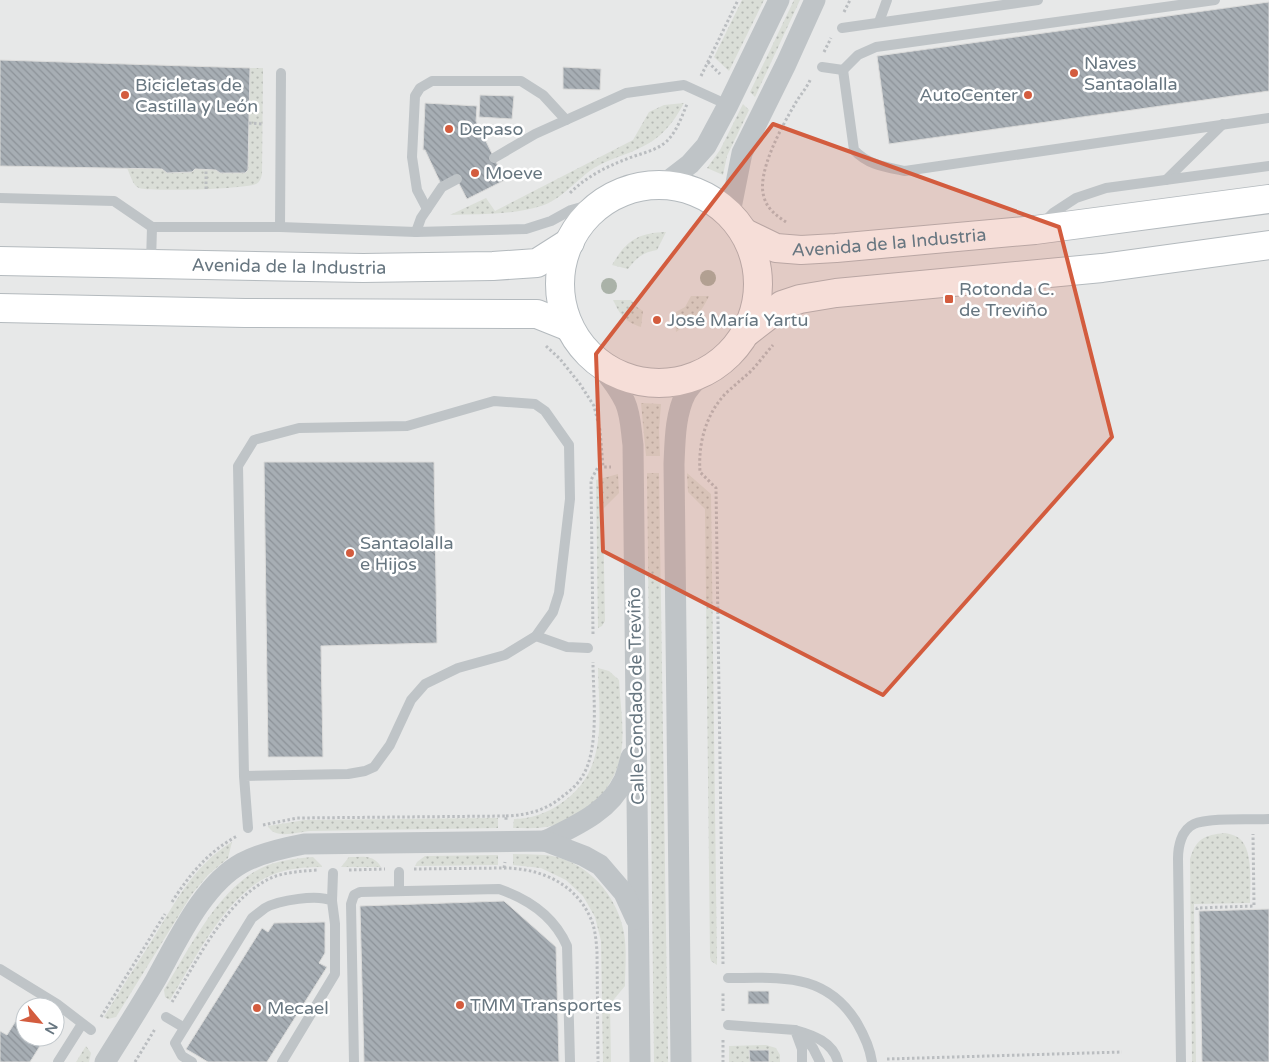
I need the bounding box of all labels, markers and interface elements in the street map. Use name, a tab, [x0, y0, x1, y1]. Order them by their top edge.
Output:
place label: Naves Santaolalla	[1084, 52, 1178, 95]
marker: Naves Santaolalla	[1068, 67, 1080, 79]
place label: Bicicletas de Castilla y León	[135, 74, 258, 117]
place label: AutoCenter	[919, 84, 1018, 106]
marker: Bicicletas de Castilla y León	[119, 89, 131, 101]
marker: AutoCenter	[1022, 89, 1034, 101]
place label: Depaso	[459, 118, 523, 140]
marker: Depaso	[443, 123, 455, 135]
place label: Moeve	[485, 162, 543, 184]
marker: Moeve	[469, 167, 481, 179]
street label: Avenida de la Industria	[791, 223, 987, 261]
street label: Avenida de la Industria	[191, 254, 387, 279]
place label: Rotonda C. de Treviño	[959, 278, 1055, 321]
marker: Rotonda C. de Treviño	[943, 293, 955, 305]
place label: José María Yartu	[667, 309, 808, 331]
marker: José María Yartu	[651, 314, 663, 326]
place label: Santaolalla e Hijos	[360, 532, 454, 575]
marker: Santaolalla e Hijos	[344, 547, 356, 559]
street label: Calle Condado de Treviño	[623, 587, 649, 805]
place label: TMM Transportes	[470, 994, 622, 1016]
north arrow	[15, 997, 65, 1047]
place label: Mecael	[267, 997, 329, 1019]
marker: TMM Transportes	[454, 999, 466, 1011]
marker: Mecael	[251, 1002, 263, 1014]
text: N	[41, 1019, 61, 1037]

